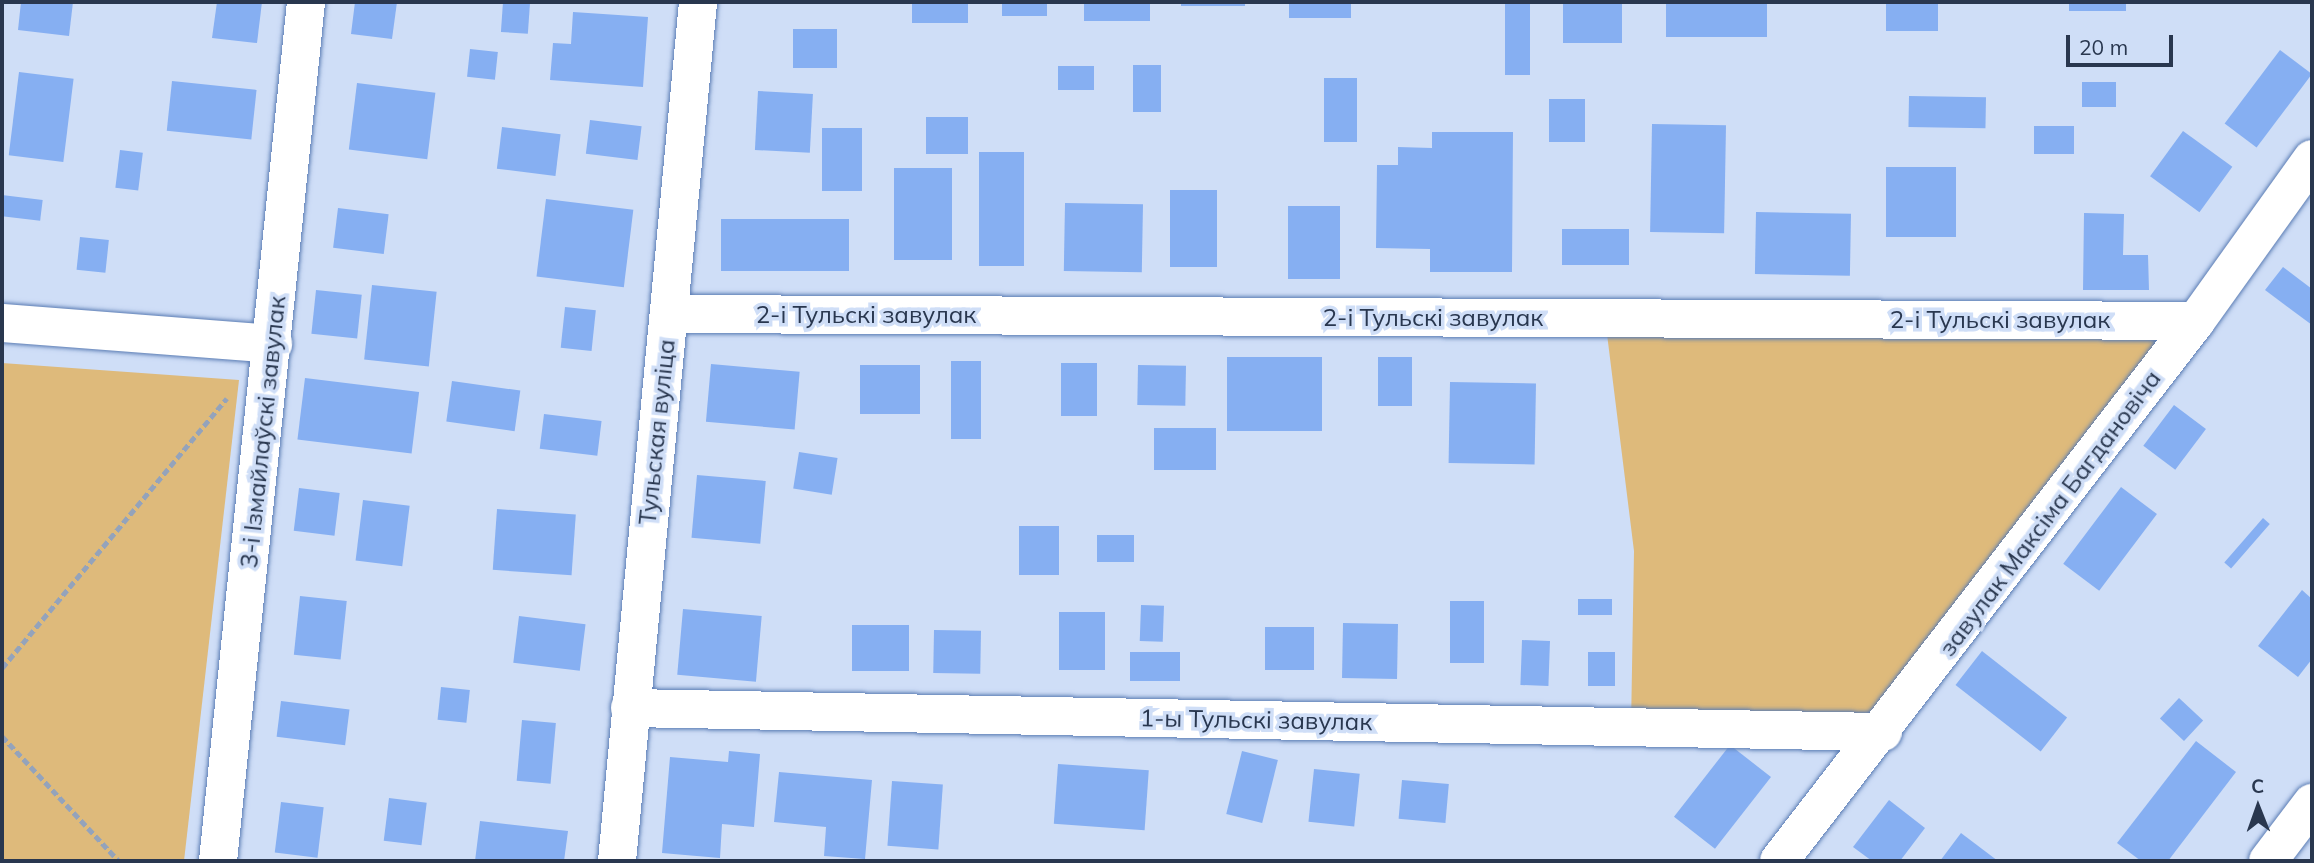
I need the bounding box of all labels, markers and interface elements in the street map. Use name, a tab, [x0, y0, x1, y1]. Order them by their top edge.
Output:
scale bar	[2069, 21, 2176, 65]
text: 20 m	[2079, 34, 2128, 60]
street label: 3-і Ізмайлаўскі завулак	[234, 295, 292, 569]
street label: 2-і Тульскі завулак	[756, 301, 976, 329]
street label: 2-і Тульскі завулак	[1323, 304, 1543, 332]
street label: 2-і Тульскі завулак	[1890, 306, 2110, 334]
street label: Тульская вуліца	[633, 338, 681, 526]
street label: завулак Максіма Багдановіча	[1933, 364, 2167, 662]
street label: 1-ы Тульскі завулак	[1140, 704, 1372, 736]
north arrow	[2223, 772, 2293, 842]
text: С	[2251, 774, 2264, 798]

